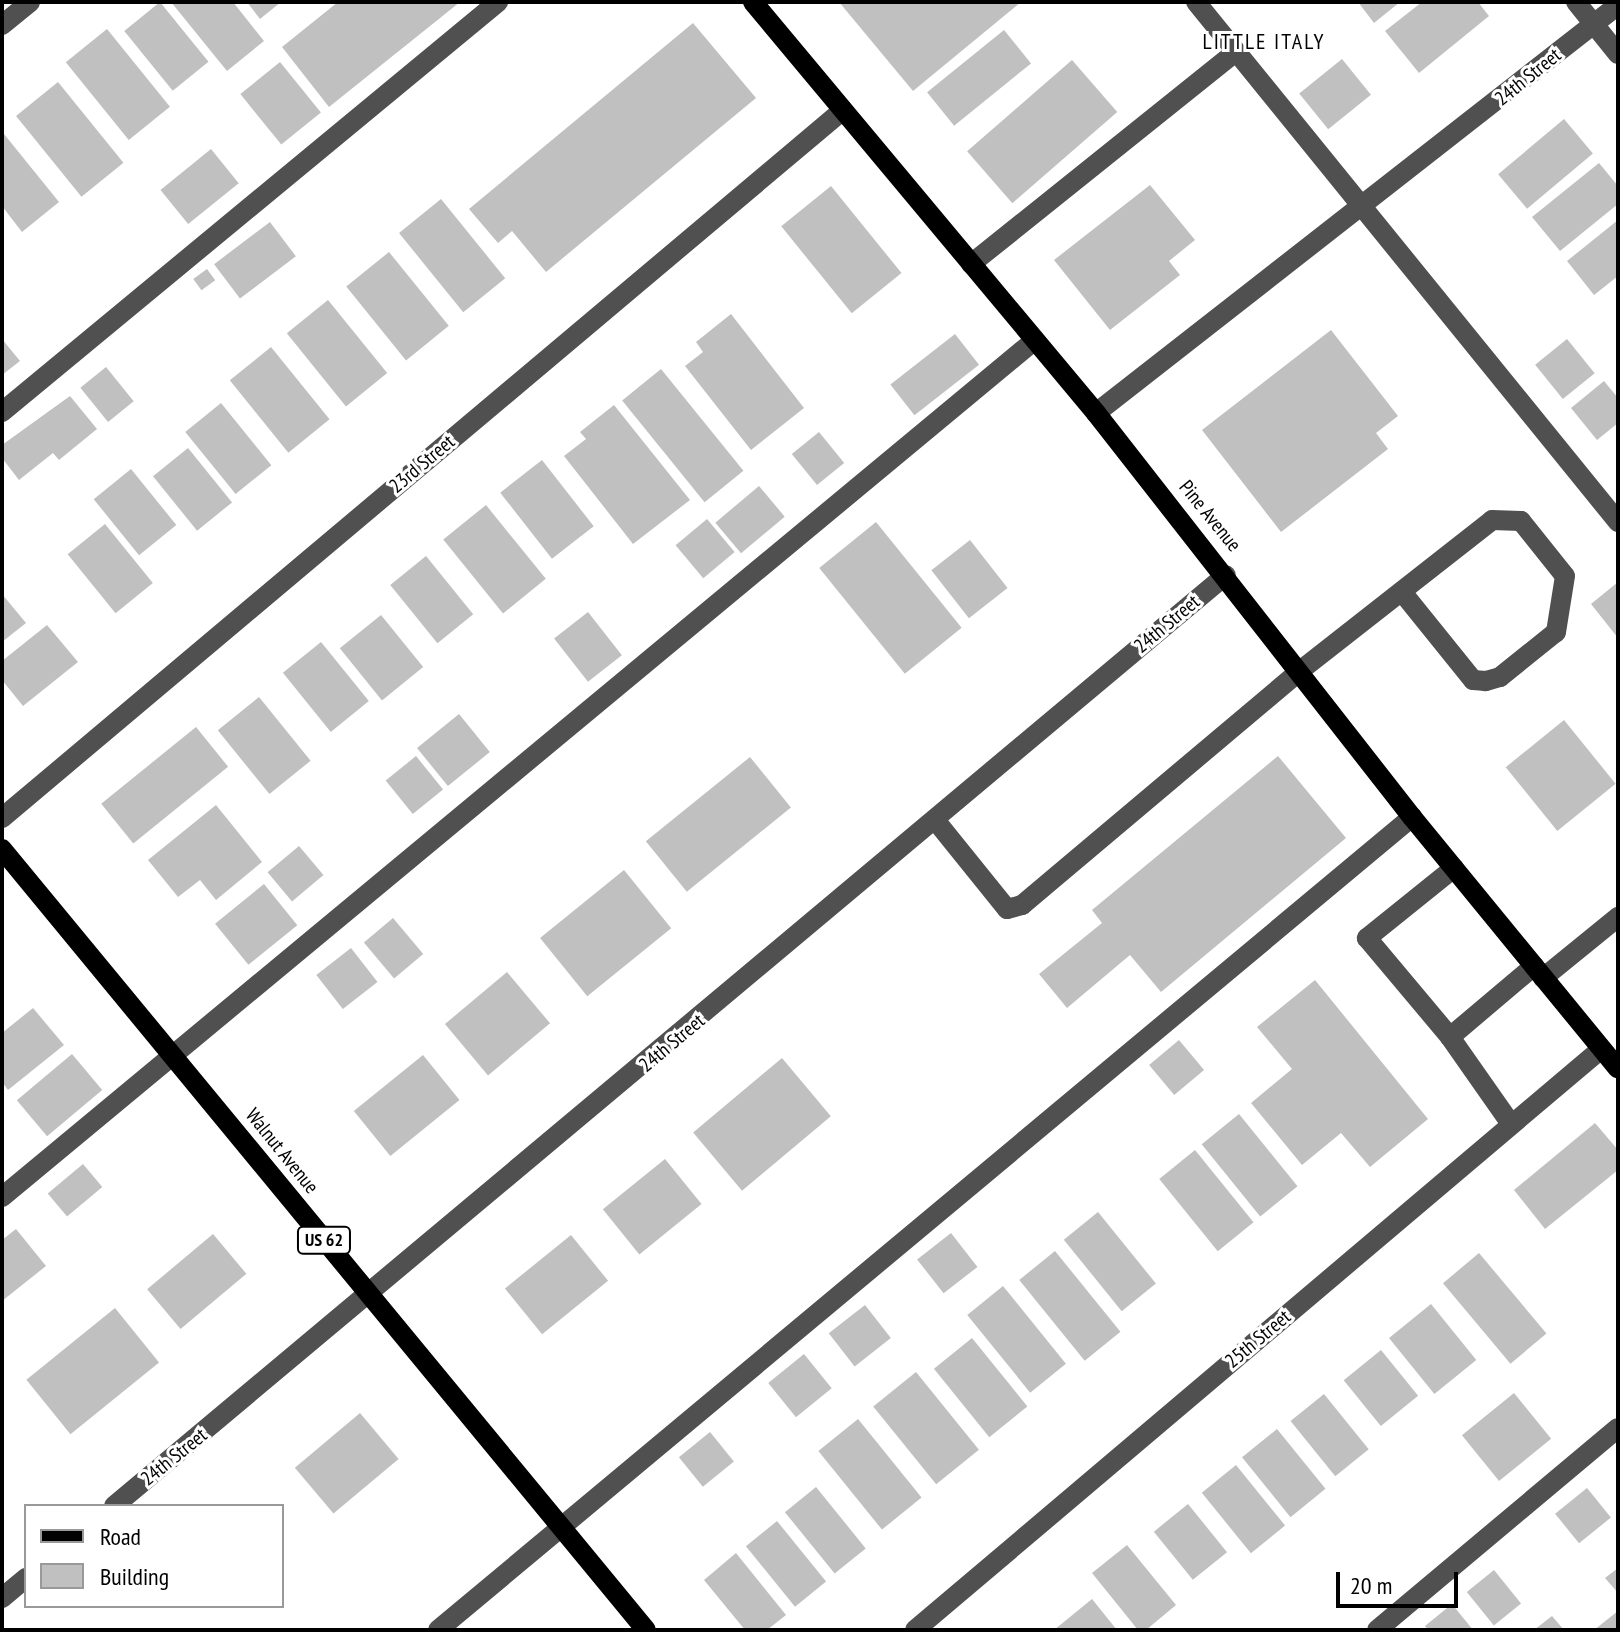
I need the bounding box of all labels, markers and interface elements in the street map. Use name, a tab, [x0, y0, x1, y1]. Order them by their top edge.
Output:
district label: LITTLE ITALY	[1203, 29, 1325, 55]
street label: 24th Street	[1490, 43, 1566, 111]
street label: 23rd Street	[384, 430, 460, 498]
street label: Pine Avenue	[1174, 475, 1246, 557]
street label: 24th Street	[1129, 590, 1205, 658]
street label: 24th Street	[634, 1009, 710, 1077]
street label: Walnut Avenue	[240, 1103, 324, 1199]
road number: US 62	[296, 1226, 352, 1254]
street label: 25th Street	[1220, 1305, 1296, 1373]
street label: 24th Street	[136, 1423, 212, 1491]
legend	[24, 1504, 284, 1608]
text: Road	[100, 1521, 141, 1552]
scale bar	[1340, 1556, 1462, 1606]
text: Building	[100, 1561, 169, 1592]
text: 20 m	[1350, 1570, 1392, 1601]

